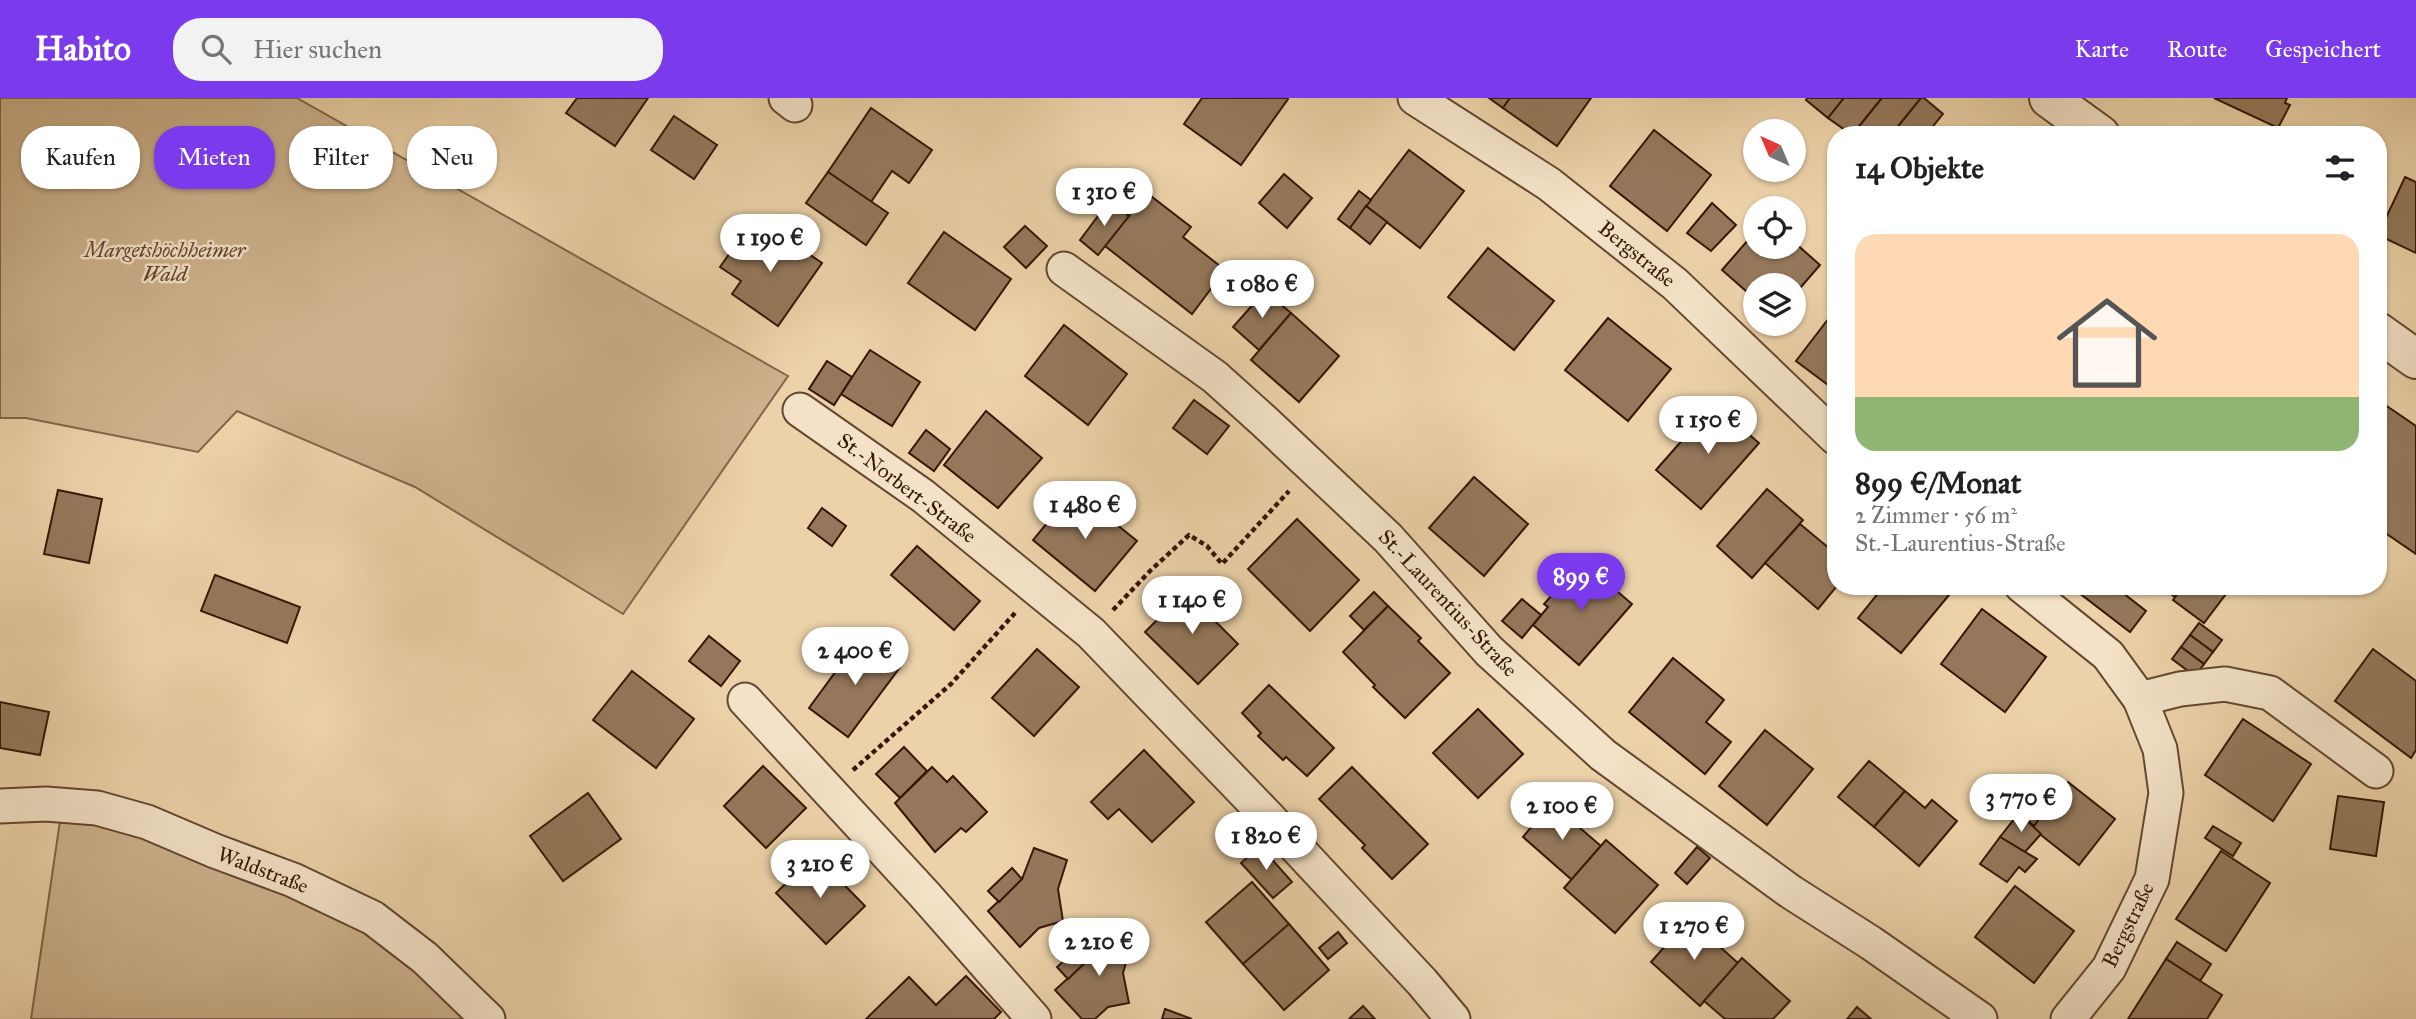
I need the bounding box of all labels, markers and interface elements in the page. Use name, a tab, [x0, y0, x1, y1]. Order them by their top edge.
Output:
search box	[173, 18, 663, 81]
text: Habito	[35, 29, 131, 69]
icon: search	[197, 30, 235, 68]
text: Hier suchen	[253, 33, 382, 65]
text: Karte	[2074, 34, 2129, 64]
text: Route	[2167, 34, 2227, 64]
text: Gespeichert	[2265, 34, 2381, 64]
north arrow	[1743, 119, 1806, 182]
map controls	[1743, 119, 1806, 336]
chip: Kaufen	[21, 126, 140, 189]
chip: Mieten	[154, 126, 275, 189]
chip: Filter	[289, 126, 393, 189]
chip: Neu	[407, 126, 497, 189]
icon: filters	[2321, 149, 2359, 187]
text: 14 Objekte	[1855, 150, 1984, 186]
pin: 1 310 €	[1039, 169, 1169, 228]
text: 1 310 €	[1072, 177, 1136, 205]
button: locate	[1743, 196, 1806, 259]
pin: 1 190 €	[705, 214, 835, 274]
street label: Bergstraße	[1593, 215, 1681, 293]
text: 1 190 €	[736, 223, 804, 251]
park label: Margetshöchheimer Wald	[82, 237, 247, 287]
pin: 1 080 €	[1197, 260, 1327, 320]
text: 1 080 €	[1226, 269, 1298, 297]
button: layers	[1743, 273, 1806, 336]
icon: home	[2044, 280, 2170, 406]
pin: 1 150 €	[1643, 396, 1773, 456]
text: 1 150 €	[1675, 405, 1741, 433]
street label: St.-Norbert-Straße	[832, 427, 982, 549]
text: 899 €/Monat	[1855, 465, 2021, 501]
pin: 1 480 €	[1020, 482, 1150, 541]
text: 1 480 €	[1049, 490, 1121, 518]
text: 2 Zimmer · 56 m²	[1855, 501, 2017, 529]
street label: St.-Laurentius-Straße	[1373, 524, 1523, 682]
text: St.-Laurentius-Straße	[1855, 529, 2066, 557]
pin: 899 €	[1532, 554, 1630, 613]
text: 899 €	[1553, 562, 1609, 590]
pin: 1 140 €	[1127, 576, 1257, 636]
text: 1 140 €	[1158, 585, 1226, 613]
pin: 2 400 €	[790, 628, 920, 687]
text: 2 400 €	[818, 636, 892, 664]
pin: 3 770 €	[1956, 774, 2086, 834]
pin: 2 100 €	[1497, 782, 1627, 842]
text: 3 770 €	[1986, 783, 2057, 811]
text: 2 100 €	[1527, 791, 1597, 819]
pin: 1 820 €	[1201, 812, 1331, 872]
text: 1 820 €	[1231, 821, 1301, 849]
pin: 3 210 €	[755, 840, 885, 900]
street label: Waldstraße	[214, 841, 312, 899]
text: 3 210 €	[787, 849, 853, 877]
street label: Bergstraße	[2096, 878, 2160, 972]
pin: 1 270 €	[1629, 902, 1759, 962]
text: 1 270 €	[1659, 911, 1729, 939]
pin: 2 210 €	[1034, 918, 1164, 978]
text: 2 210 €	[1065, 927, 1133, 955]

